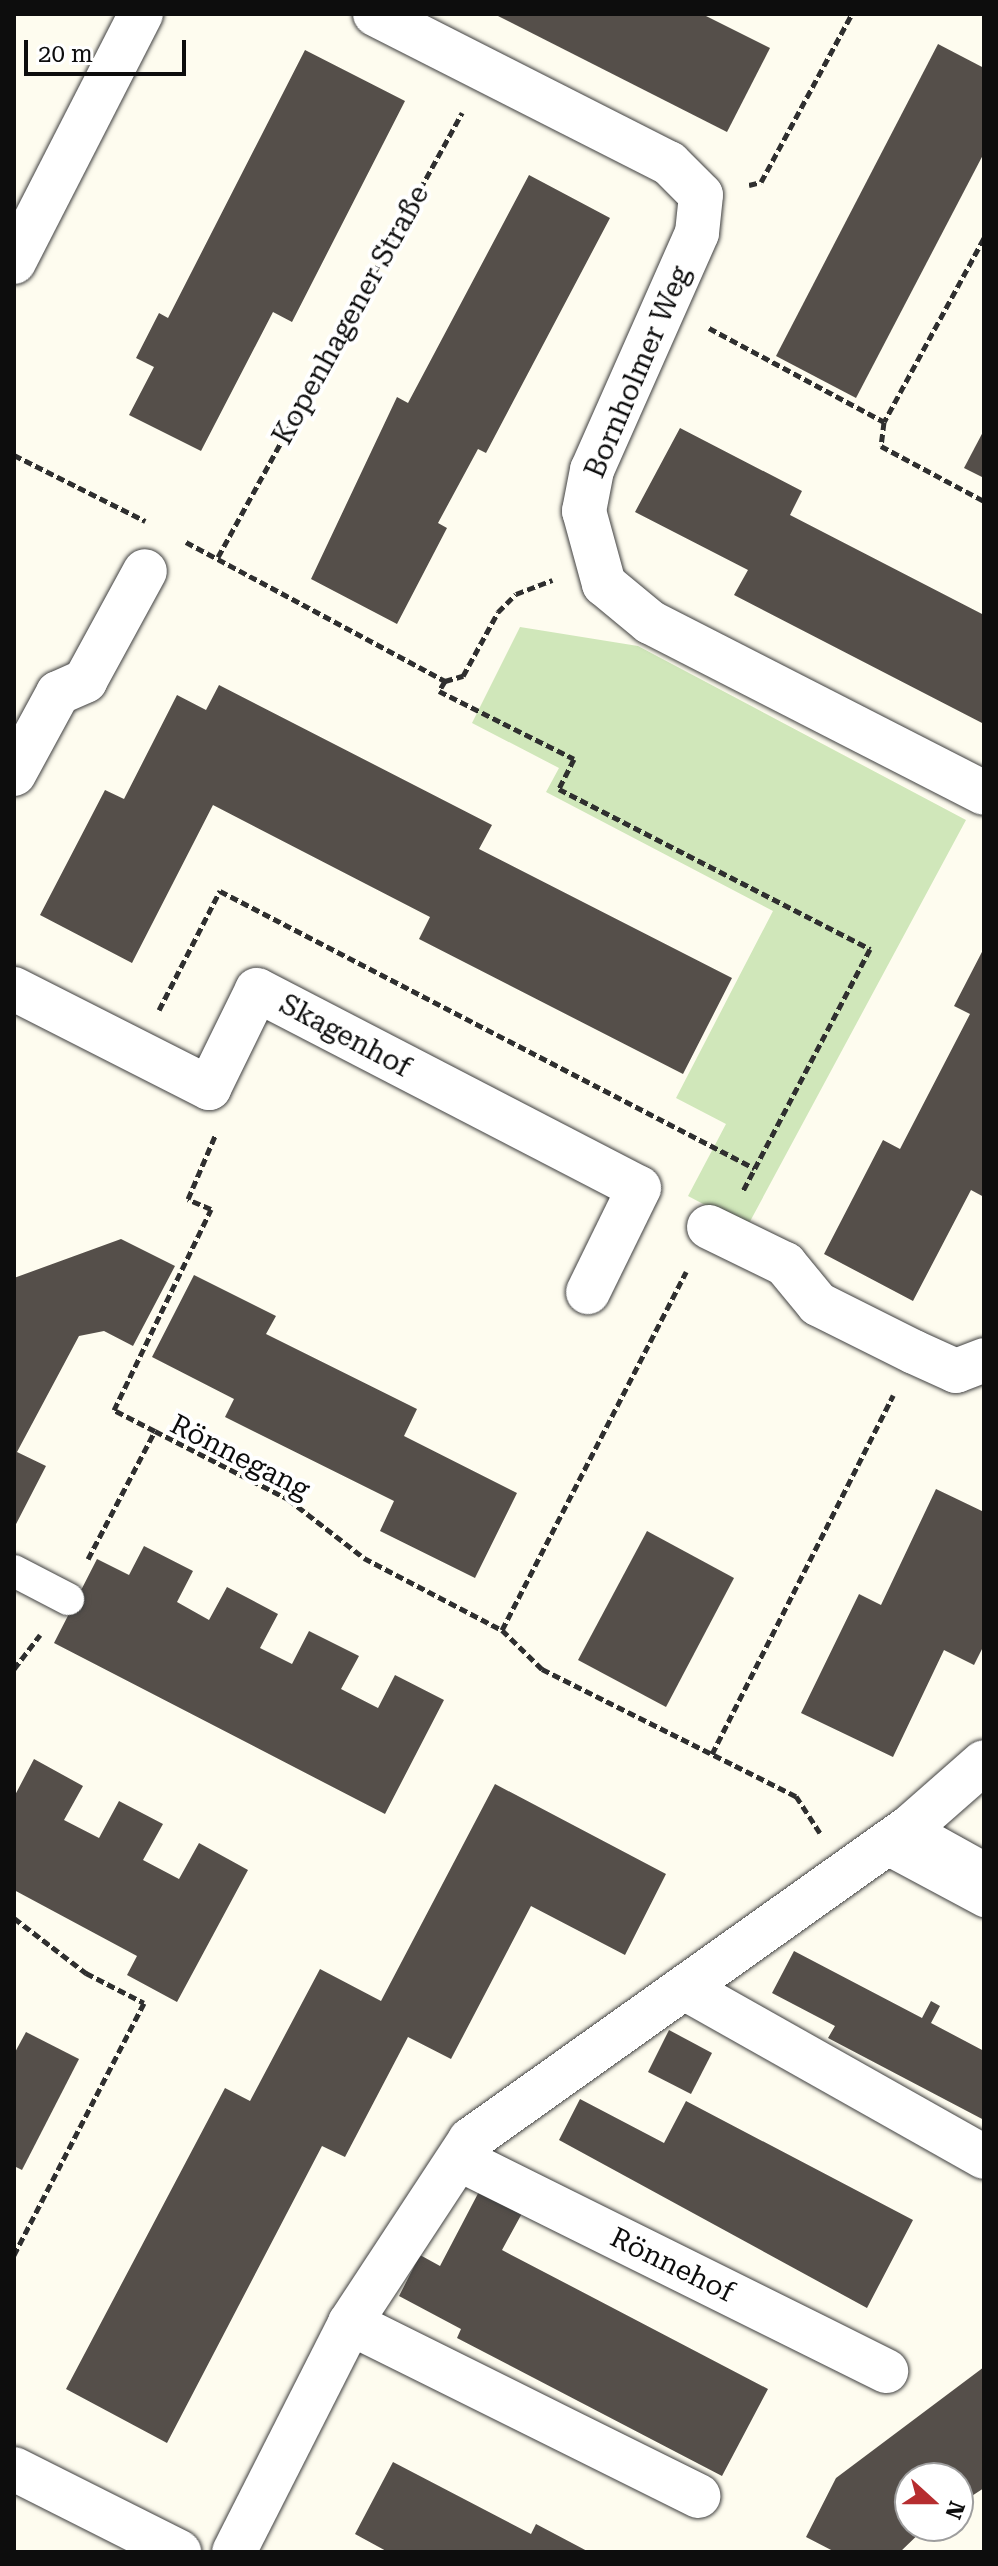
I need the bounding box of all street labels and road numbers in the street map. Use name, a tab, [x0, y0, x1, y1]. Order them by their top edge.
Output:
street label: Kopenhagener Straße	[266, 180, 436, 450]
street label: Bornholmer Weg	[578, 261, 698, 483]
street label: Skagenhof	[274, 988, 416, 1084]
street label: Rönnegang	[165, 1407, 315, 1507]
street label: Rönnehof	[605, 2221, 739, 2309]

